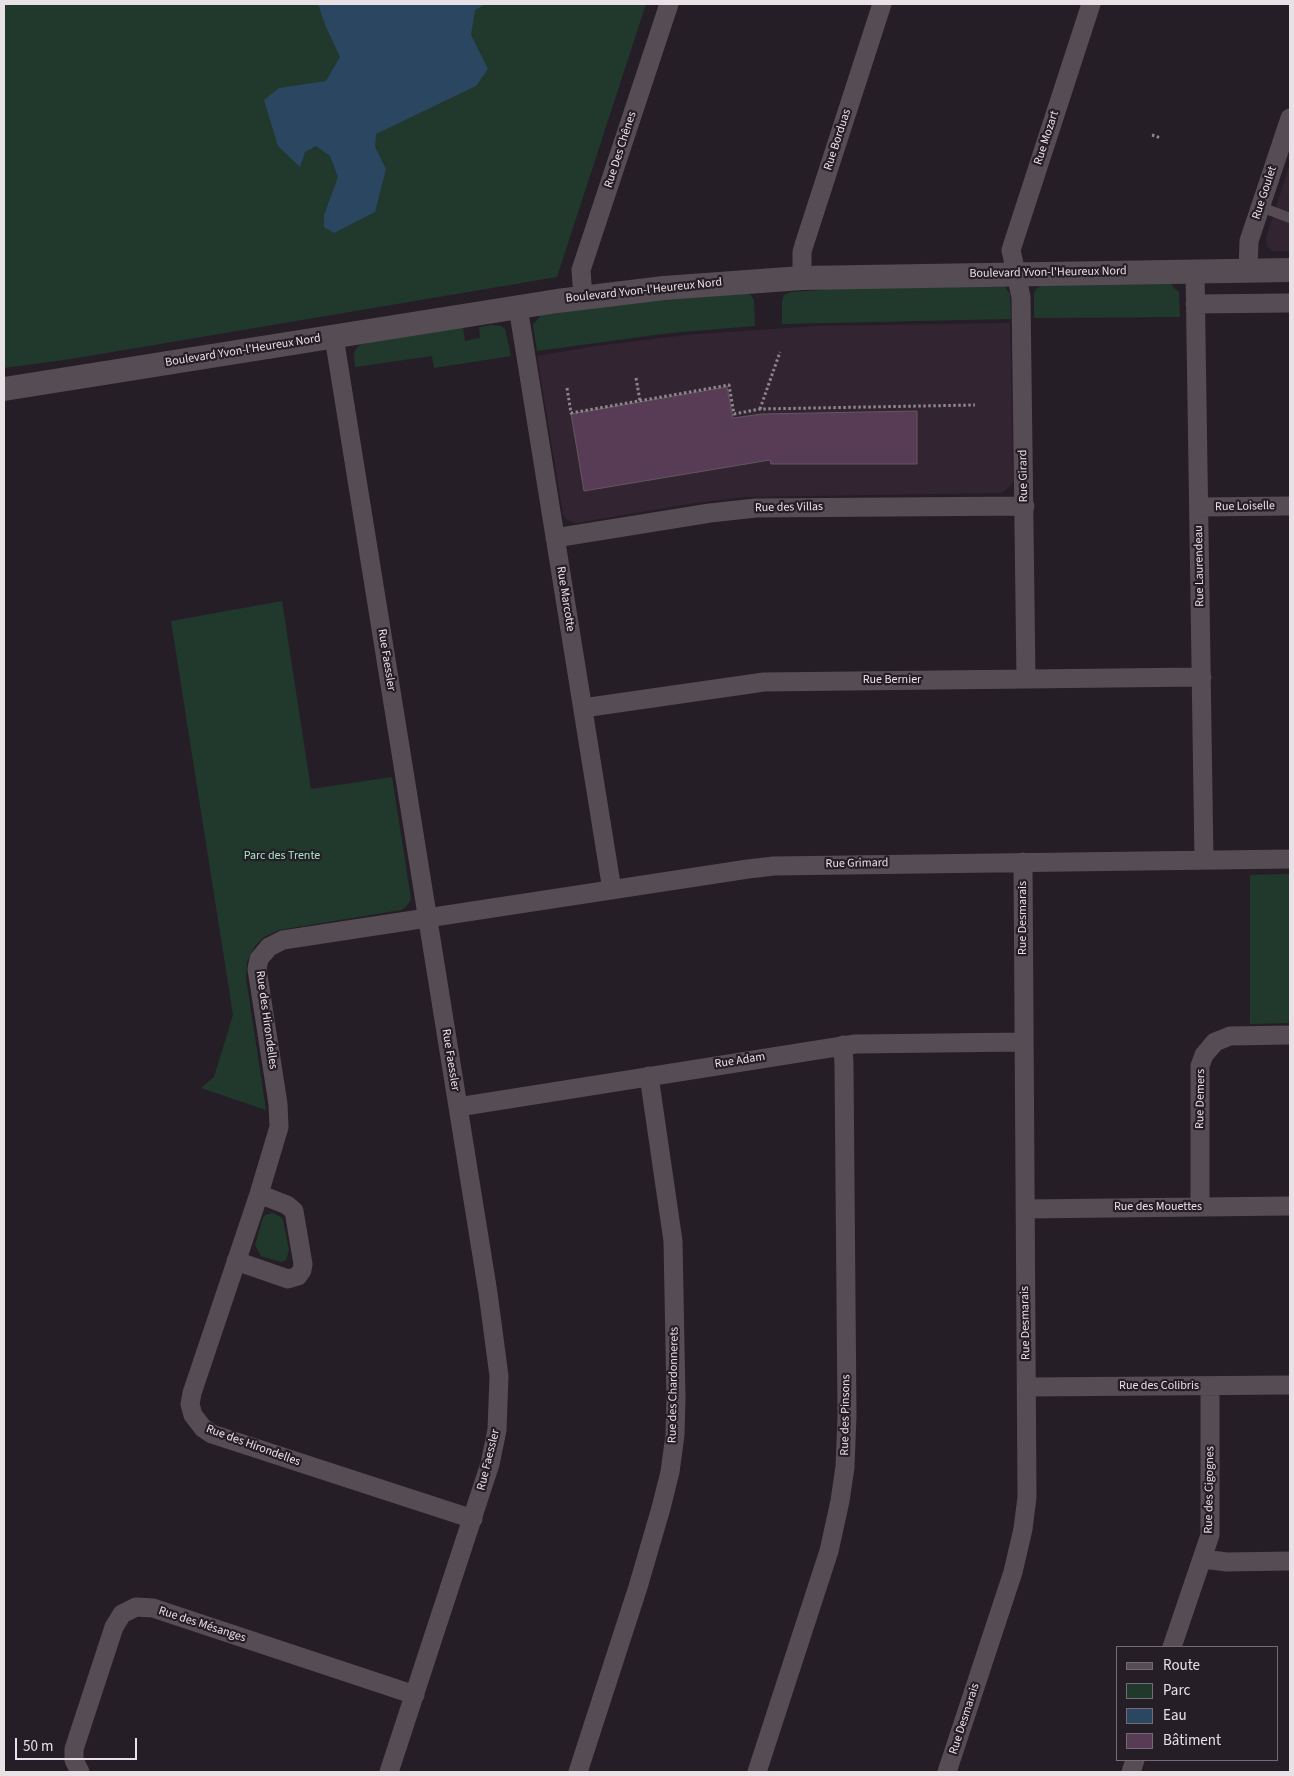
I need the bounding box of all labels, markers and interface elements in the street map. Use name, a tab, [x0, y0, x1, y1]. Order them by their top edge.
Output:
street label: Rue Borduas	[821, 108, 855, 172]
street label: Rue Mozart	[1032, 109, 1062, 167]
street label: Rue Des Chênes	[602, 110, 640, 190]
street label: Rue Goulet	[1250, 165, 1280, 221]
street label: Boulevard Yvon-l'Heureux Nord	[969, 264, 1127, 282]
street label: Boulevard Yvon-l'Heureux Nord	[565, 276, 723, 306]
street label: Boulevard Yvon-l'Heureux Nord	[164, 332, 322, 370]
street label: Rue Girard	[1016, 450, 1032, 502]
street label: Rue Loiselle	[1215, 499, 1275, 515]
street label: Rue des Villas	[755, 500, 823, 516]
street label: Rue Laurendeau	[1192, 525, 1208, 607]
street label: Rue Marcotte	[553, 565, 577, 633]
street label: Rue Faessler	[374, 628, 398, 692]
street label: Rue Bernier	[863, 673, 921, 687]
park label: Parc des Trente	[244, 849, 320, 863]
street label: Rue Grimard	[825, 856, 889, 872]
street label: Rue Desmarais	[1016, 881, 1030, 955]
street label: Rue des Hirondelles	[252, 970, 280, 1070]
street label: Rue Faessler	[438, 1028, 462, 1092]
street label: Rue Adam	[714, 1050, 766, 1072]
street label: Rue Demers	[1193, 1069, 1209, 1129]
street label: Rue des Mouettes	[1114, 1200, 1202, 1214]
street label: Rue Desmarais	[1018, 1286, 1034, 1360]
street label: Rue des Chardonnerets	[666, 1327, 682, 1443]
street label: Rue des Pinsons	[838, 1374, 854, 1456]
street label: Rue des Colibris	[1119, 1379, 1199, 1393]
street label: Rue des Hirondelles	[204, 1422, 302, 1470]
street label: Rue Faessler	[474, 1428, 504, 1492]
street label: Rue des Cigognes	[1202, 1446, 1218, 1534]
street label: Rue des Mésanges	[157, 1604, 247, 1646]
legend	[1116, 1646, 1279, 1761]
text: Route	[1163, 1655, 1200, 1676]
text: Parc	[1163, 1680, 1190, 1701]
street label: Rue Desmarais	[947, 1682, 983, 1756]
text: Eau	[1163, 1705, 1187, 1726]
scale bar	[18, 1728, 140, 1760]
text: Bâtiment	[1163, 1730, 1221, 1751]
text: 50 m	[23, 1736, 53, 1757]

